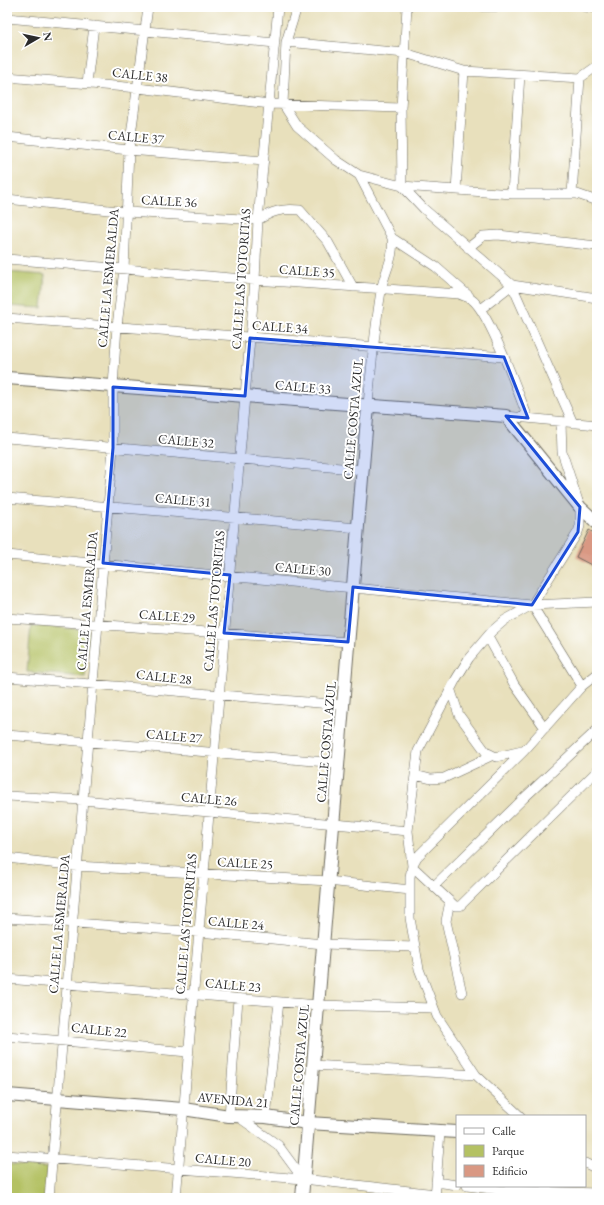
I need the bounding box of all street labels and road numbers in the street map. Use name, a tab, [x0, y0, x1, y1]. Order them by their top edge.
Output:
street label: CALLE 38	[111, 64, 169, 86]
street label: CALLE 37	[107, 126, 165, 148]
street label: CALLE 36	[141, 191, 197, 211]
street label: CALLE LA ESMERALDA	[93, 207, 123, 348]
street label: CALLE LAS TOTORITAS	[228, 208, 254, 350]
street label: CALLE 35	[279, 261, 335, 281]
street label: CALLE 34	[252, 317, 309, 337]
street label: CALLE COSTA AZUL	[339, 357, 367, 480]
street label: CALLE 33	[274, 376, 332, 398]
street label: CALLE 32	[157, 430, 215, 452]
street label: CALLE 31	[154, 489, 212, 511]
street label: CALLE LA ESMERALDA	[72, 530, 102, 671]
street label: CALLE LAS TOTORITAS	[199, 530, 229, 672]
street label: CALLE 30	[274, 558, 332, 580]
street label: CALLE 29	[139, 606, 196, 626]
street label: CALLE 28	[135, 666, 193, 688]
street label: CALLE COSTA AZUL	[312, 680, 340, 803]
street label: CALLE 27	[145, 725, 203, 747]
street label: CALLE 26	[180, 788, 238, 810]
street label: CALLE LA ESMERALDA	[44, 853, 74, 994]
street label: CALLE LAS TOTORITAS	[171, 853, 201, 995]
street label: CALLE 25	[217, 853, 273, 873]
street label: CALLE 24	[207, 912, 265, 934]
street label: CALLE 23	[204, 974, 262, 996]
street label: CALLE COSTA AZUL	[285, 1003, 313, 1126]
street label: CALLE 22	[70, 1019, 128, 1041]
street label: AVENIDA 21	[196, 1088, 269, 1112]
street label: CALLE 20	[194, 1149, 252, 1171]

